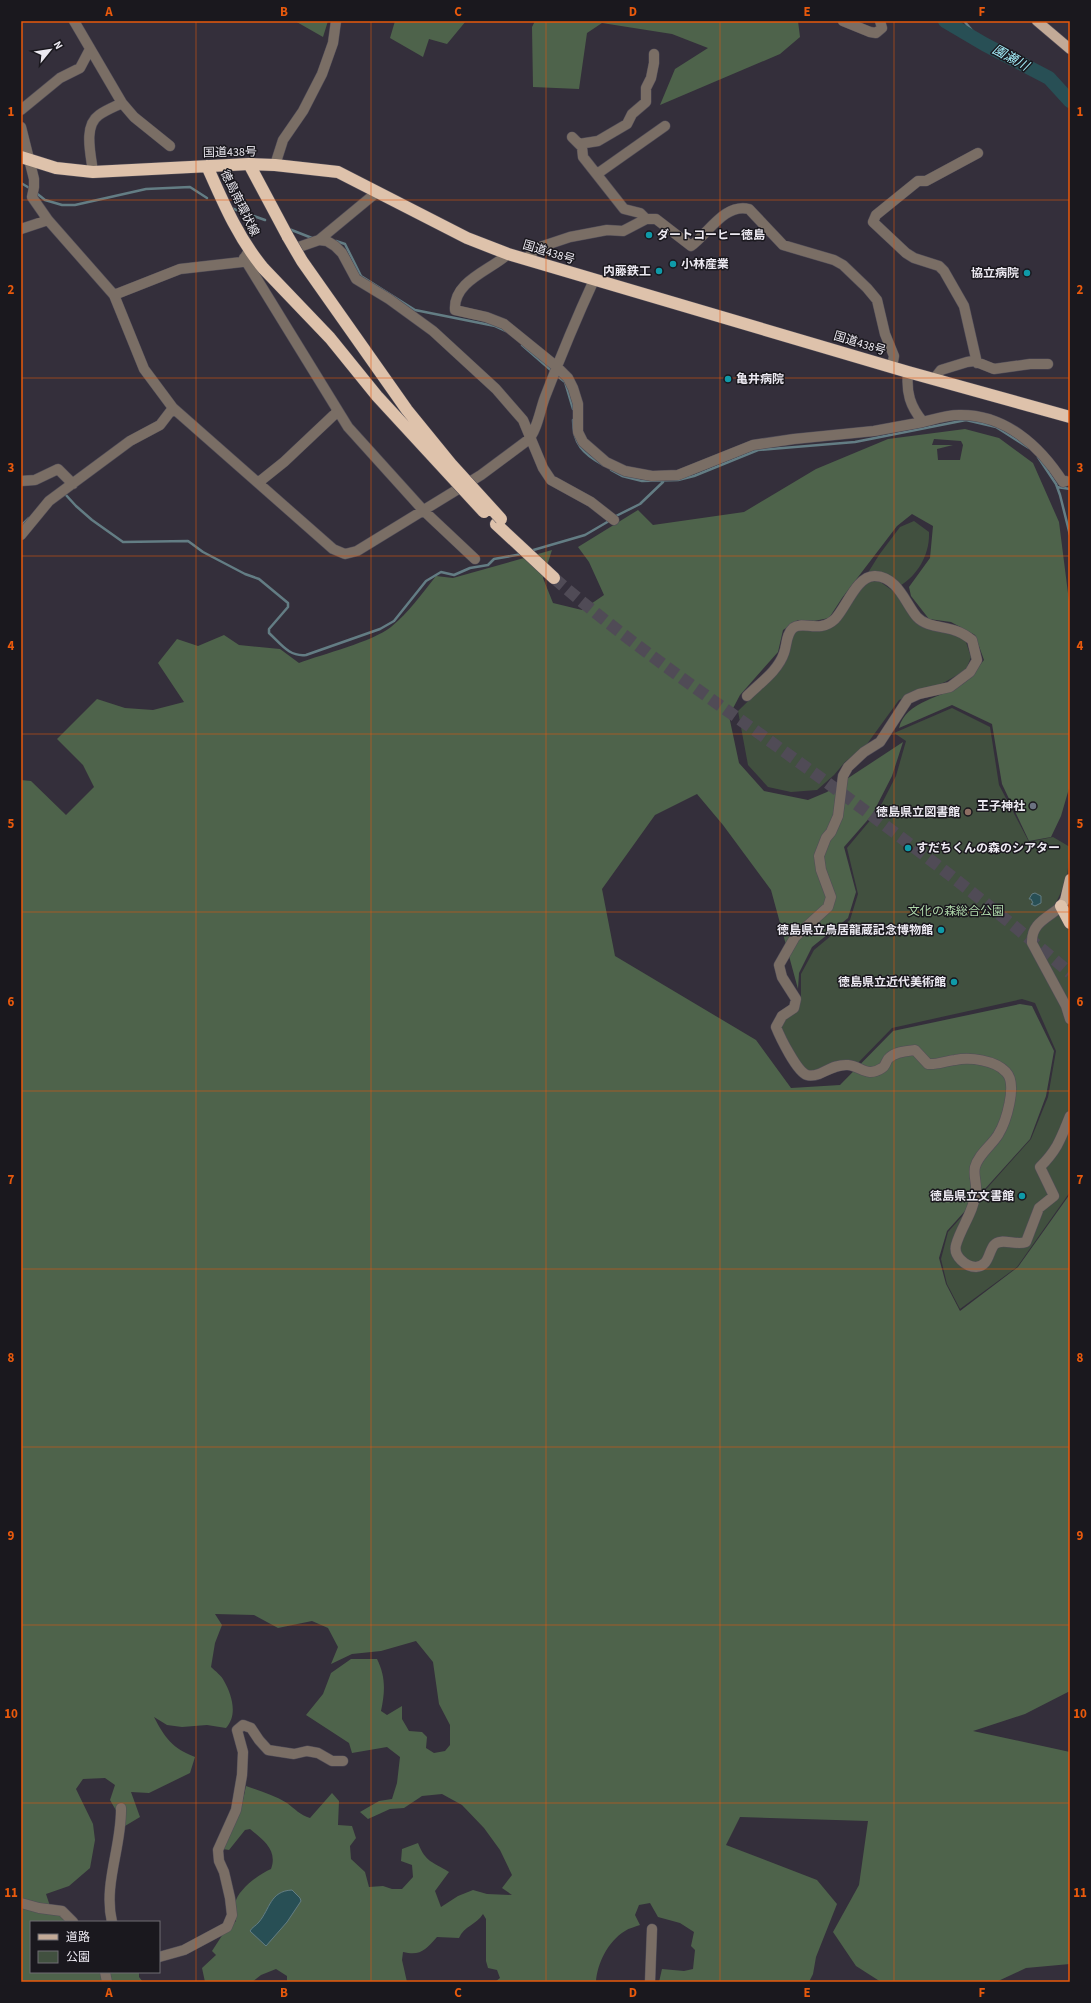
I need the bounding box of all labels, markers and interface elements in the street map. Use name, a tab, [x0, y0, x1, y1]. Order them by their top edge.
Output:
text: A	[104, 3, 113, 21]
text: B	[280, 3, 288, 21]
text: C	[454, 3, 462, 21]
text: D	[629, 3, 637, 21]
text: E	[803, 3, 811, 21]
text: F	[979, 3, 986, 21]
north arrow	[30, 30, 70, 70]
text: N	[50, 38, 67, 52]
water label: 園瀬川	[989, 41, 1034, 76]
text: 1	[8, 103, 15, 121]
text: 1	[1077, 103, 1084, 121]
street label: 国道438号	[203, 144, 257, 161]
street label: 徳島南環状線	[216, 167, 263, 239]
place label: ダートコーヒー徳島	[657, 227, 765, 244]
marker: ダートコーヒー徳島	[644, 230, 654, 240]
street label: 国道438号	[521, 236, 577, 268]
place label: 小林産業	[681, 256, 729, 273]
marker: 小林産業	[668, 259, 678, 269]
place label: 内藤鉄工	[603, 263, 651, 280]
place label: 協立病院	[971, 265, 1019, 282]
marker: 内藤鉄工	[654, 266, 664, 276]
marker: 協立病院	[1022, 268, 1032, 278]
text: 2	[8, 281, 15, 299]
text: 2	[1077, 281, 1084, 299]
street label: 国道438号	[832, 327, 888, 359]
place label: 亀井病院	[736, 371, 784, 388]
marker: 亀井病院	[723, 374, 733, 384]
text: 3	[8, 459, 15, 477]
text: 3	[1077, 459, 1084, 477]
text: 4	[8, 637, 15, 655]
text: 4	[1077, 637, 1084, 655]
place label: 王子神社	[977, 798, 1025, 815]
marker: 王子神社	[1028, 801, 1038, 811]
place label: 徳島県立図書館	[876, 804, 960, 821]
marker: 徳島県立図書館	[963, 807, 973, 817]
text: 5	[8, 815, 15, 833]
text: 5	[1077, 815, 1084, 833]
place label: すだちくんの森のシアター	[916, 840, 1060, 857]
marker: すだちくんの森のシアター	[903, 843, 913, 853]
park label: 文化の森総合公園	[908, 903, 1004, 920]
place label: 徳島県立鳥居龍蔵記念博物館	[777, 922, 933, 939]
marker: 徳島県立鳥居龍蔵記念博物館	[936, 925, 946, 935]
place label: 徳島県立近代美術館	[838, 974, 946, 991]
marker: 徳島県立近代美術館	[949, 977, 959, 987]
text: 6	[8, 993, 15, 1011]
text: 6	[1077, 993, 1084, 1011]
text: 7	[8, 1171, 15, 1189]
text: 7	[1077, 1171, 1084, 1189]
place label: 徳島県立文書館	[930, 1188, 1014, 1205]
marker: 徳島県立文書館	[1017, 1191, 1027, 1201]
text: 8	[8, 1349, 15, 1367]
text: 8	[1077, 1349, 1084, 1367]
text: 9	[8, 1527, 15, 1545]
text: 9	[1077, 1527, 1084, 1545]
text: 10	[4, 1705, 18, 1723]
text: 10	[1073, 1705, 1087, 1723]
text: 11	[4, 1884, 18, 1902]
text: 11	[1073, 1884, 1087, 1902]
legend	[30, 1921, 160, 1973]
text: 道路	[66, 1929, 90, 1946]
text: 公園	[66, 1949, 90, 1966]
text: A	[104, 1984, 113, 2002]
text: B	[280, 1984, 288, 2002]
text: C	[454, 1984, 462, 2002]
text: D	[629, 1984, 637, 2002]
text: E	[803, 1984, 811, 2002]
text: F	[979, 1984, 986, 2002]

